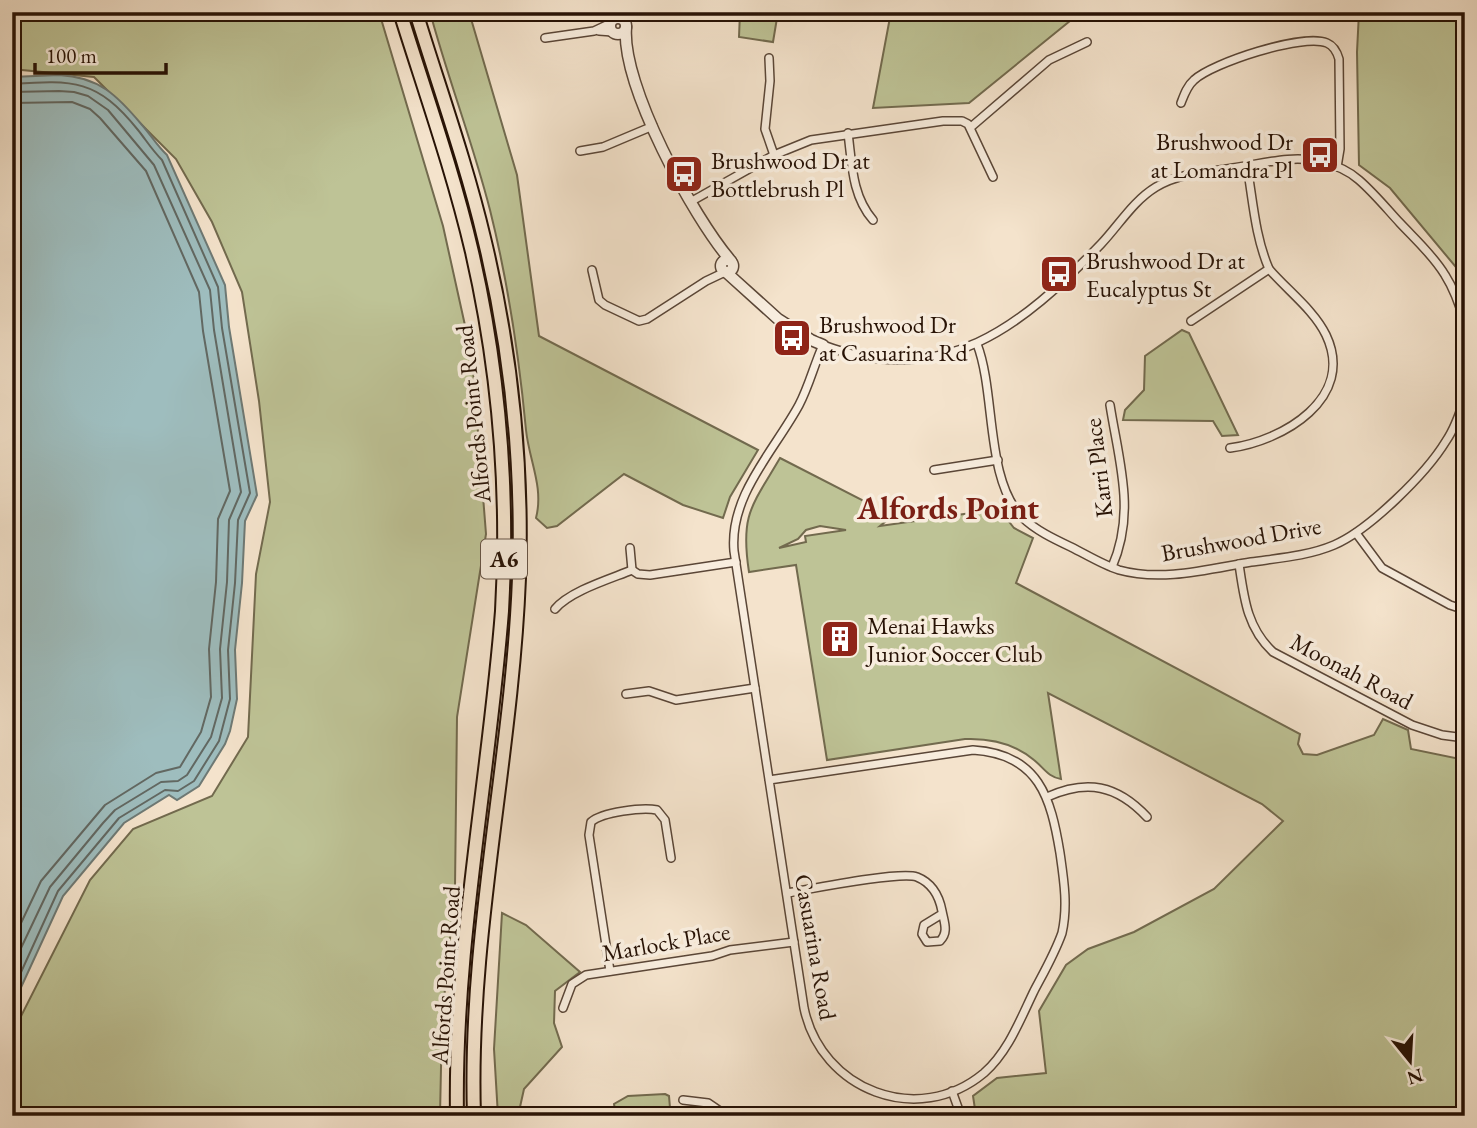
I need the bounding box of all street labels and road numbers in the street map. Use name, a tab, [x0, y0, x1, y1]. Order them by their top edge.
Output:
street label: Alfords Point Road	[448, 323, 498, 506]
street label: Karri Place	[1077, 417, 1119, 519]
street label: Brushwood Drive	[1159, 510, 1323, 568]
road number: A6	[481, 540, 527, 579]
street label: Moonah Road	[1285, 626, 1419, 717]
street label: Casuarina Road	[788, 872, 844, 1023]
street label: Alfords Point Road	[423, 884, 467, 1066]
street label: Marlock Place	[600, 915, 732, 969]

